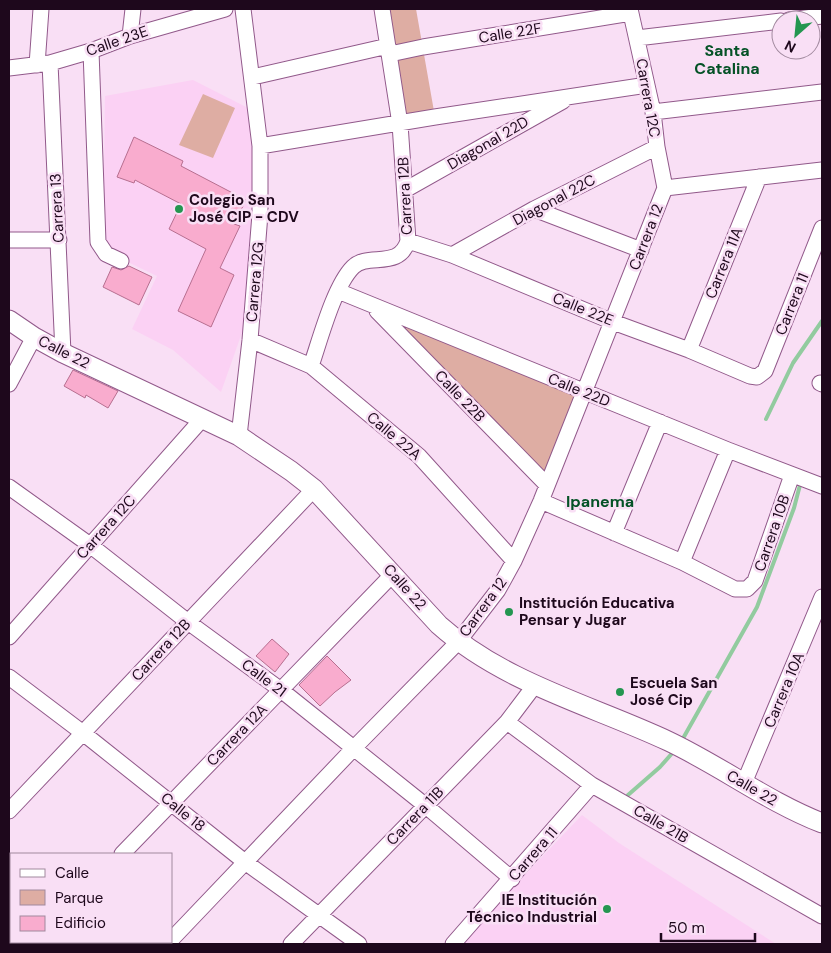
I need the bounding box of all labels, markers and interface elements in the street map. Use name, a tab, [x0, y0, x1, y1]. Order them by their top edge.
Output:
north arrow	[771, 10, 821, 60]
street label: Calle 22F	[477, 18, 543, 48]
street label: Calle 23E	[83, 21, 151, 61]
text: N	[781, 36, 799, 57]
district label: Santa Catalina	[694, 40, 760, 79]
street label: Carrera 12C	[631, 57, 665, 139]
street label: Diagonal 22D	[444, 112, 532, 174]
street label: Carrera 12B	[393, 156, 417, 236]
street label: Diagonal 22C	[509, 170, 599, 230]
street label: Carrera 13	[45, 173, 69, 243]
place label: Colegio San José CIP - CDV	[189, 190, 299, 227]
street label: Carrera 12	[624, 201, 668, 273]
marker: Colegio San José CIP - CDV	[173, 203, 185, 215]
street label: Carrera 11A	[701, 224, 747, 302]
street label: Carrera 12G	[242, 241, 268, 323]
street label: Carrera 11	[770, 270, 814, 338]
street label: Calle 22E	[550, 288, 616, 330]
street label: Calle 22	[35, 331, 93, 373]
street label: Calle 22B	[430, 366, 490, 426]
street label: Calle 22D	[545, 368, 613, 412]
street label: Calle 22A	[363, 407, 425, 465]
street label: Carrera 12C	[72, 490, 140, 563]
district label: Ipanema	[566, 491, 634, 512]
street label: Carrera 10B	[750, 492, 794, 574]
street label: Calle 22	[379, 560, 431, 614]
street label: Carrera 12	[455, 573, 511, 641]
place label: Institución Educativa Pensar y Jugar	[519, 593, 675, 630]
marker: Institución Educativa Pensar y Jugar	[503, 606, 515, 618]
street label: Carrera 12B	[127, 615, 195, 685]
street label: Carrera 10A	[759, 649, 809, 731]
street label: Calle 21	[237, 655, 291, 701]
place label: Escuela San José Cip	[630, 673, 718, 710]
marker: Escuela San José Cip	[614, 686, 626, 698]
street label: Carrera 12A	[202, 700, 272, 770]
street label: Calle 22	[723, 765, 781, 811]
street label: Carrera 11B	[382, 782, 448, 850]
street label: Calle 18	[157, 788, 209, 836]
street label: Calle 21B	[630, 800, 692, 848]
street label: Carrera 11	[504, 823, 562, 885]
legend	[10, 853, 172, 943]
text: Calle	[55, 863, 89, 883]
text: Parque	[55, 888, 103, 908]
place label: IE Institución Técnico Industrial	[466, 890, 597, 927]
marker: IE Institución Técnico Industrial	[601, 903, 613, 915]
scale bar	[661, 910, 755, 942]
text: Edificio	[55, 913, 106, 933]
text: 50 m	[668, 918, 705, 938]

